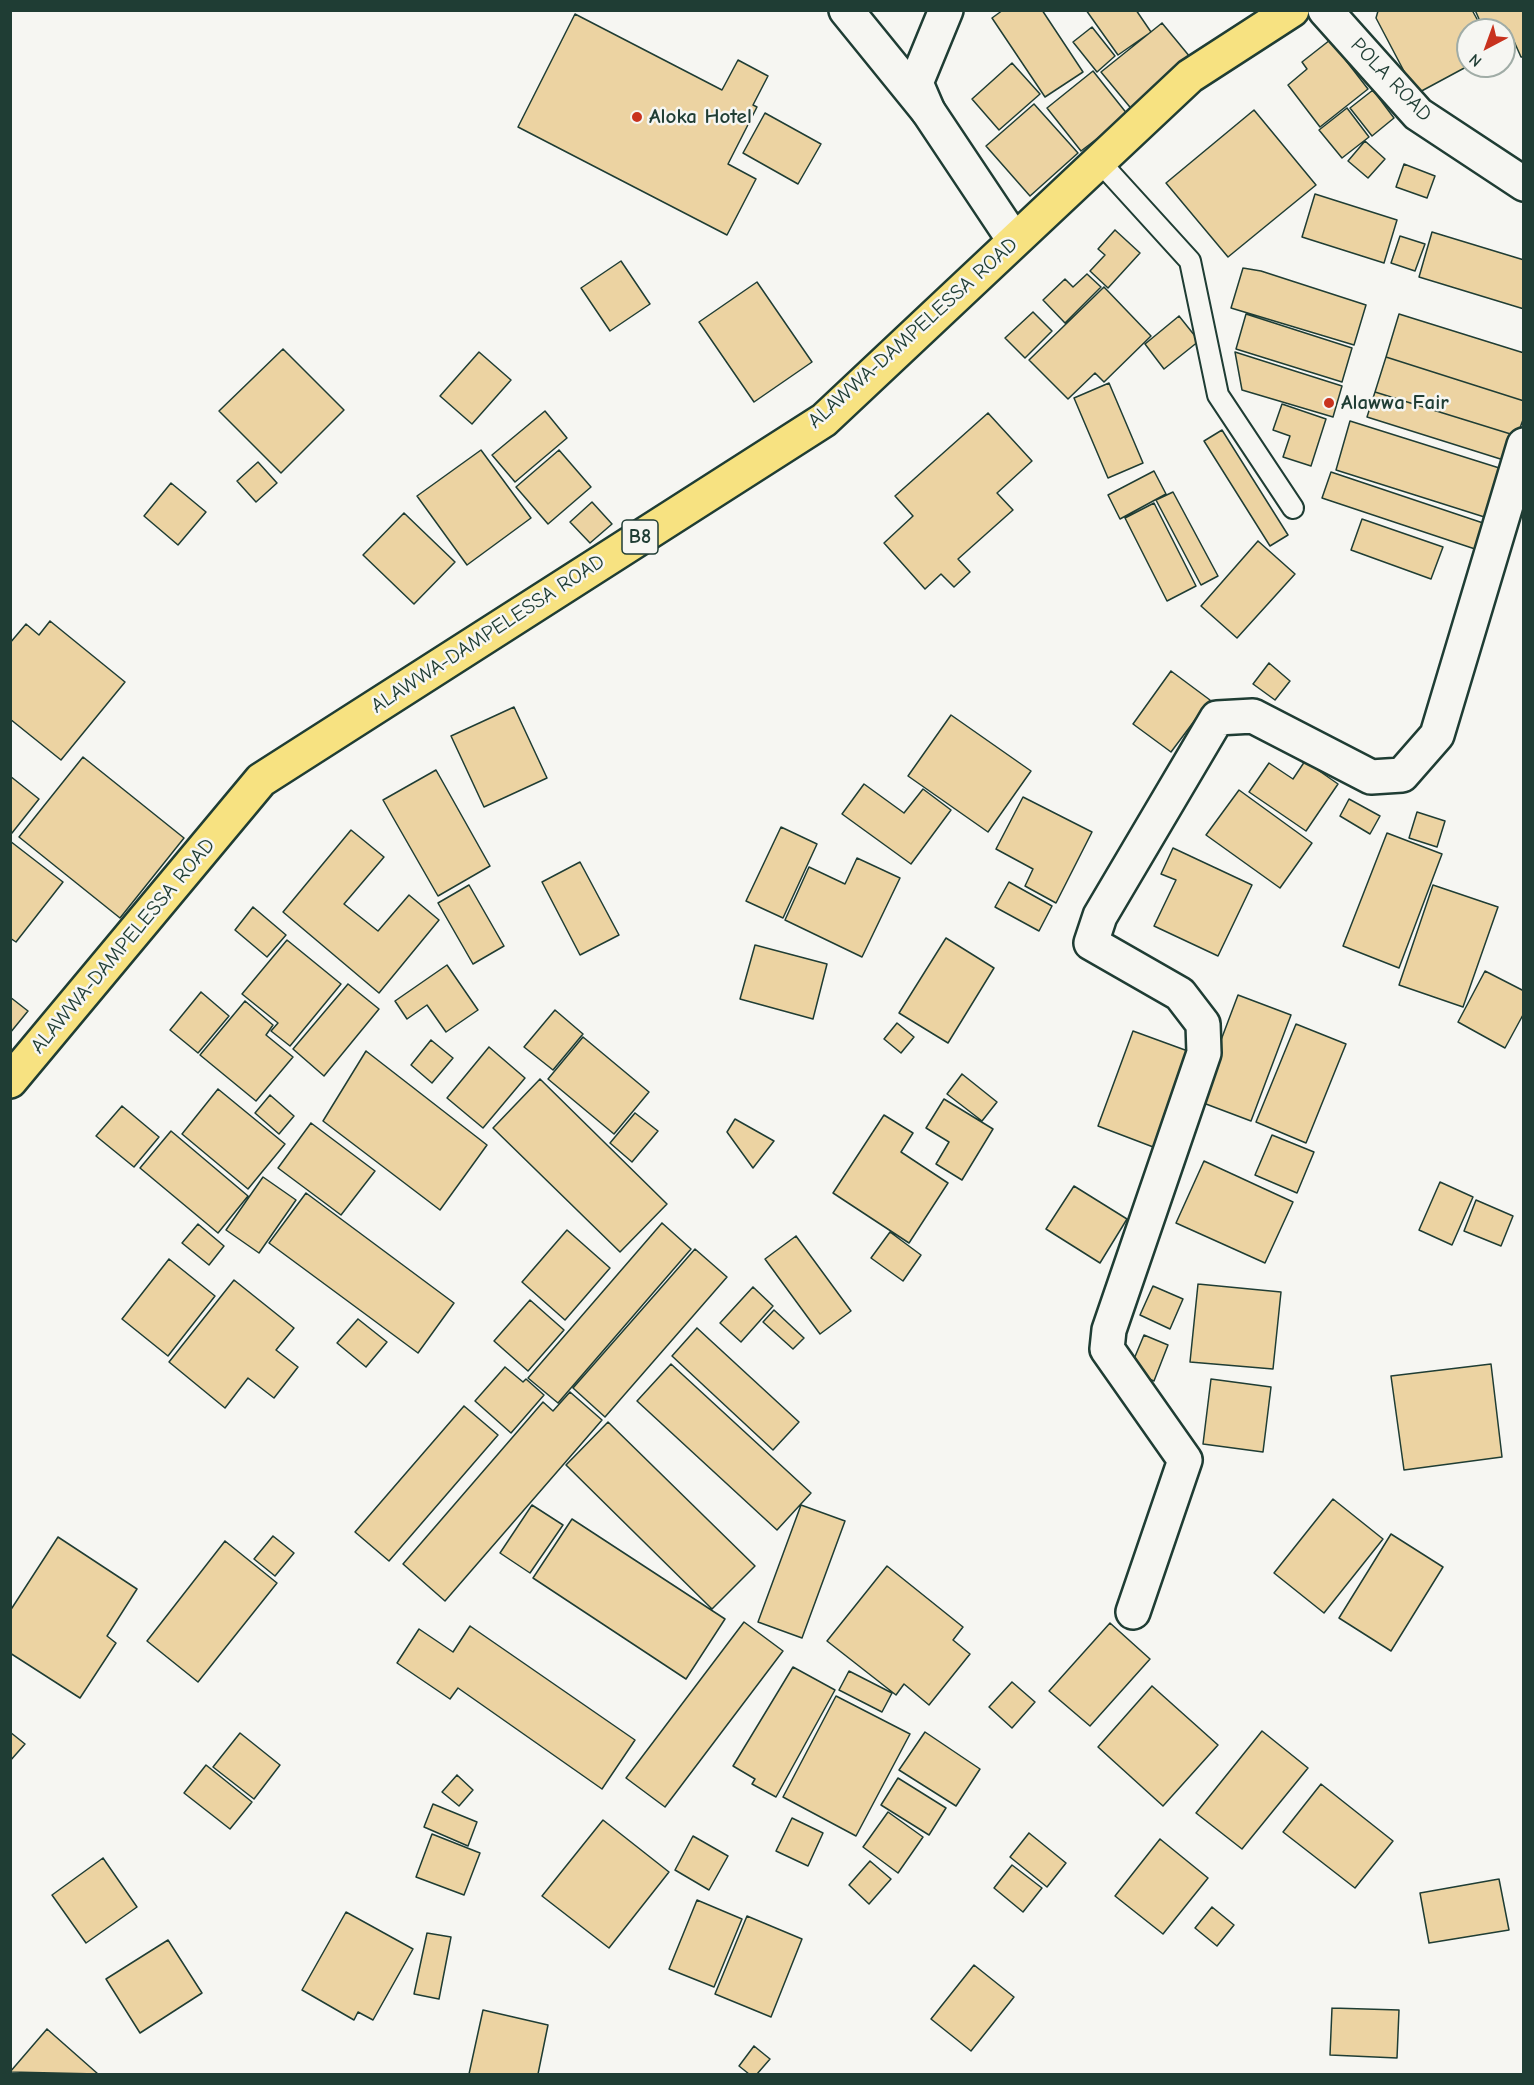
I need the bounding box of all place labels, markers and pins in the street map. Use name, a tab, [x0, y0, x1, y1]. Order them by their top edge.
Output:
place label: Aloka Hotel	[649, 104, 752, 130]
marker: Aloka Hotel	[630, 110, 644, 124]
place label: Alawwa Fair	[1341, 390, 1449, 416]
marker: Alawwa Fair	[1322, 396, 1336, 410]

